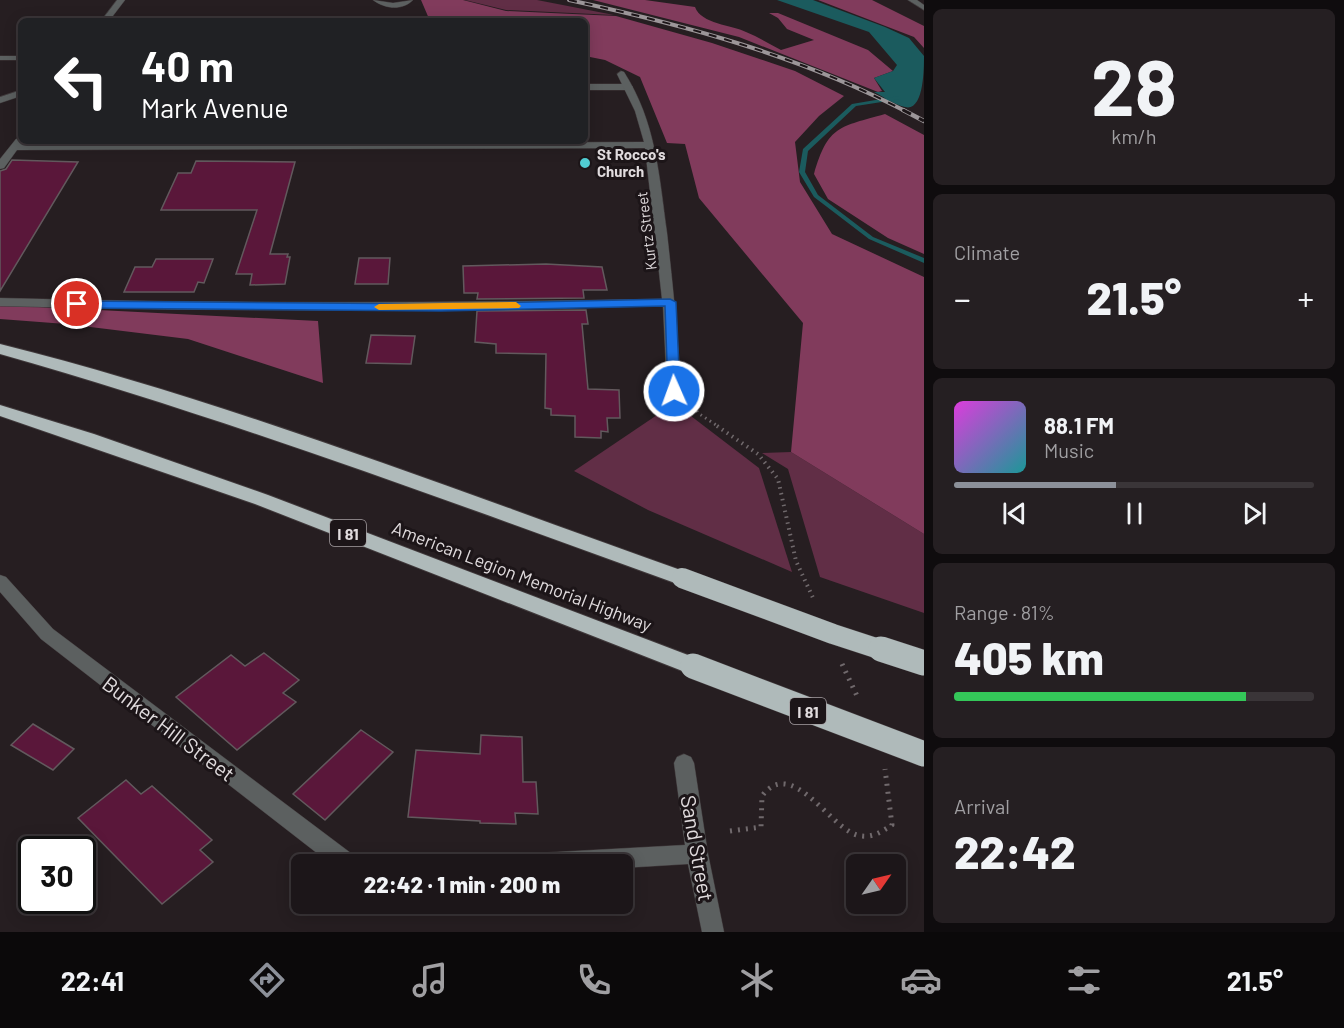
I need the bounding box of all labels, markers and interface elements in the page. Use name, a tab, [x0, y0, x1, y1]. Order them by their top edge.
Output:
text: 28	[1091, 38, 1177, 132]
text: 40 m	[141, 40, 234, 90]
icon: left	[42, 42, 120, 120]
text: Mark Avenue	[141, 91, 289, 123]
text: km/h	[1111, 124, 1157, 148]
place label: St Rocco's Church	[597, 145, 666, 180]
marker: St Rocco's Church	[578, 156, 592, 170]
street label: Kurtz Street	[632, 191, 660, 271]
text: Climate	[954, 240, 1020, 264]
text: 21.5°	[1087, 270, 1181, 324]
pin	[51, 278, 102, 329]
text: −	[954, 278, 971, 318]
text: +	[1298, 278, 1314, 318]
icon: arrive	[60, 287, 93, 320]
position arrow	[642, 359, 706, 423]
text: 88.1 FM	[1044, 412, 1114, 438]
text: Music	[1044, 438, 1094, 462]
icon: previous	[998, 497, 1031, 530]
icon: pause	[1118, 497, 1151, 530]
icon: next	[1238, 497, 1271, 530]
street label: American Legion Memorial Highway	[389, 516, 655, 636]
road number: I 81	[330, 520, 366, 546]
text: Range · 81%	[954, 600, 1055, 624]
text: 405 km	[954, 630, 1104, 684]
street label: Bunker Hill Street	[98, 670, 240, 786]
road number: I 81	[790, 698, 826, 724]
street label: Sand Street	[676, 793, 720, 903]
text: Arrival	[954, 794, 1010, 818]
text: 22:42	[954, 824, 1076, 878]
speed limit sign: 30	[18, 836, 96, 914]
north arrow	[846, 854, 906, 914]
map controls	[846, 854, 906, 914]
text: 22:42 · 1 min · 200 m	[364, 871, 560, 897]
icon: directions	[246, 959, 288, 1001]
icon: music	[409, 959, 451, 1001]
icon: phone	[573, 959, 615, 1001]
icon: climate	[736, 959, 778, 1001]
icon: car	[900, 959, 942, 1001]
icon: filters	[1063, 959, 1105, 1001]
text: 22:41	[61, 964, 124, 996]
text: 21.5°	[1227, 964, 1283, 996]

